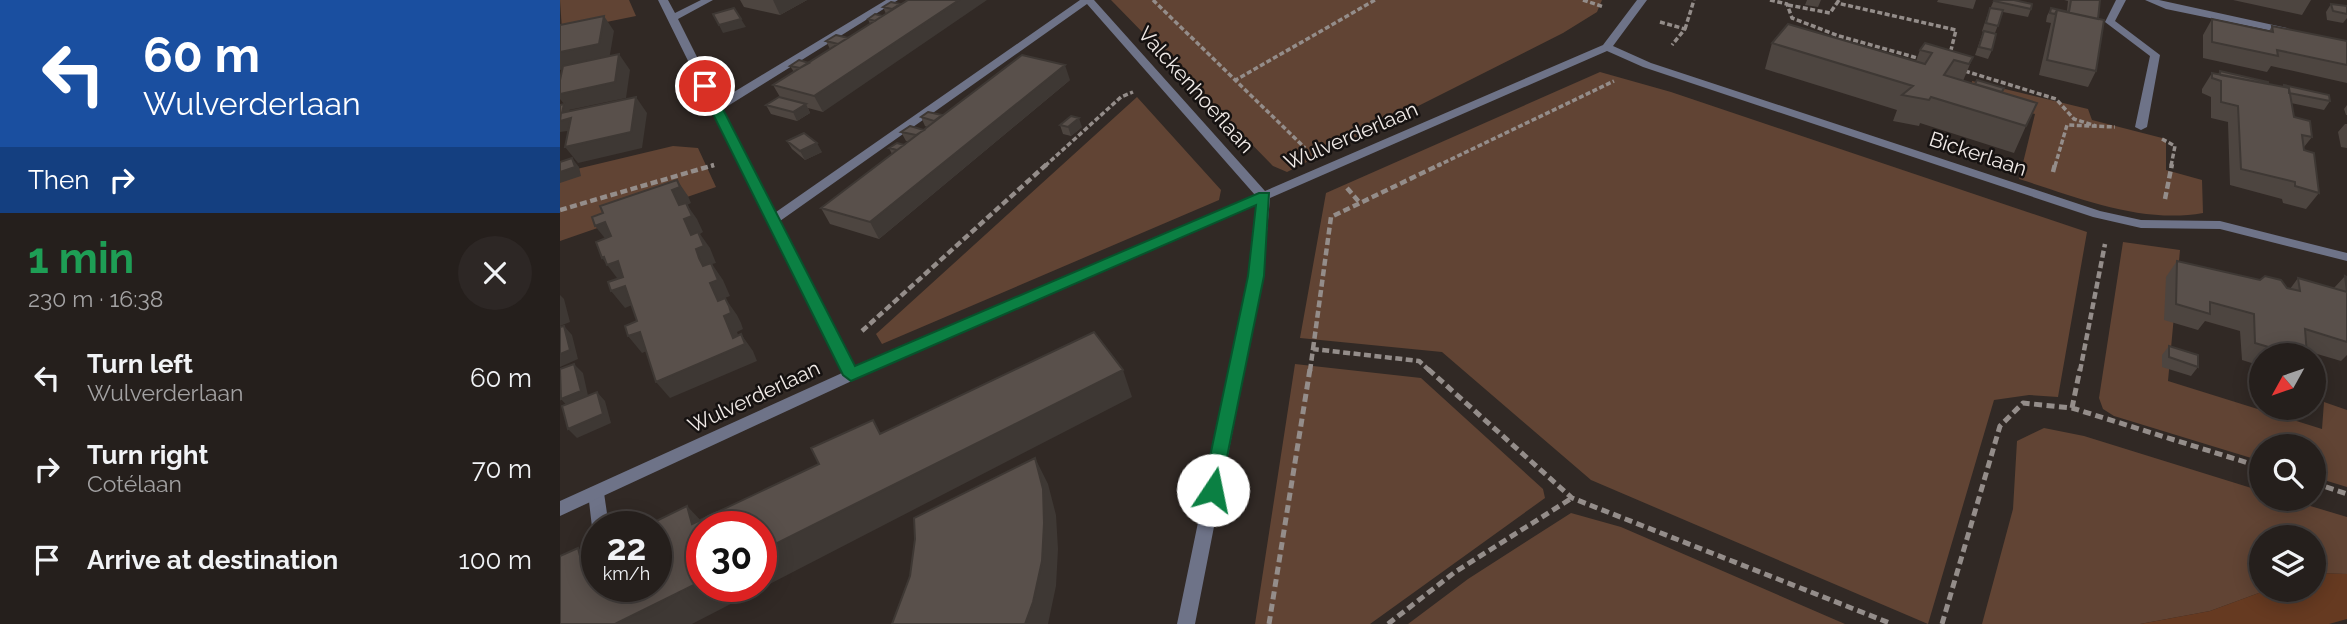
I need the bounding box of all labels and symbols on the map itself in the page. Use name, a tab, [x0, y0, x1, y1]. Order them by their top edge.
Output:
street label: Valckenhoeflaan	[1133, 21, 1260, 158]
pin	[675, 56, 735, 116]
street label: Wulverderlaan	[1280, 96, 1421, 175]
street label: Bickerlaan	[1926, 126, 2030, 181]
north arrow	[2249, 343, 2326, 420]
street label: Wulverderlaan	[684, 355, 824, 438]
position arrow	[1176, 453, 1250, 527]
speed limit sign: 30	[686, 511, 777, 602]

